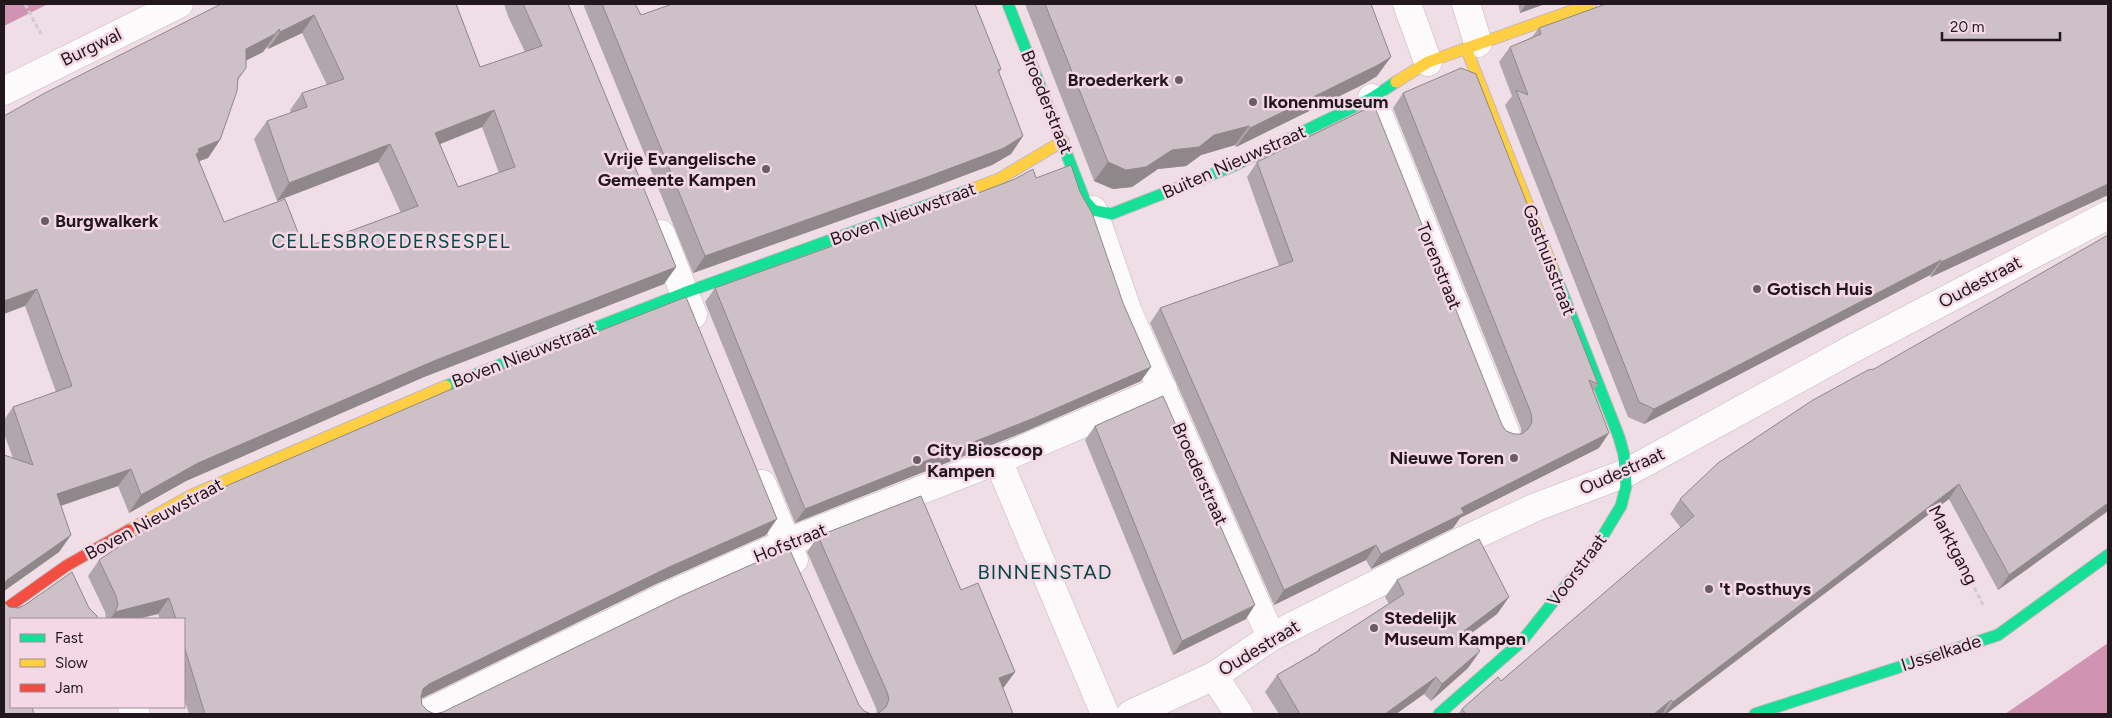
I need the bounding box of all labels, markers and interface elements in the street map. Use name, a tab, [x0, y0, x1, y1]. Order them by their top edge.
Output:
scale bar	[1942, 10, 2060, 42]
text: 20 m	[1950, 18, 1984, 36]
street label: Burgwal	[57, 23, 125, 71]
street label: Broederstraat	[1016, 47, 1078, 157]
place label: Broederkerk	[1068, 69, 1169, 91]
marker: Broederkerk	[1173, 74, 1185, 86]
place label: Ikonenmuseum	[1263, 91, 1389, 113]
marker: Ikonenmuseum	[1247, 96, 1259, 108]
street label: Buiten Nieuwstraat	[1159, 120, 1309, 204]
place label: Vrije Evangelische Gemeente Kampen	[598, 148, 756, 191]
marker: Vrije Evangelische Gemeente Kampen	[760, 163, 772, 175]
street label: Boven Nieuwstraat	[827, 177, 979, 251]
street label: Gasthuisstraat	[1518, 201, 1580, 319]
place label: Burgwalkerk	[55, 210, 159, 232]
marker: Burgwalkerk	[39, 215, 51, 227]
street label: Torenstraat	[1412, 219, 1466, 313]
district label: CELLESBROEDERSESPEL	[271, 230, 511, 253]
street label: Oudestraat	[1935, 251, 2025, 313]
place label: Gotisch Huis	[1767, 278, 1873, 300]
marker: Gotisch Huis	[1751, 283, 1763, 295]
street label: Boven Nieuwstraat	[449, 317, 600, 393]
street label: Broederstraat	[1168, 419, 1233, 529]
place label: City Bioscoop Kampen	[927, 439, 1043, 482]
street label: Oudestraat	[1576, 442, 1668, 500]
place label: Nieuwe Toren	[1389, 447, 1504, 469]
marker: Nieuwe Toren	[1508, 452, 1520, 464]
marker: City Bioscoop Kampen	[911, 454, 923, 466]
street label: Boven Nieuwstraat	[81, 473, 227, 565]
street label: Marktgang	[1924, 502, 1982, 588]
street label: Hofstraat	[750, 518, 830, 568]
street label: Voorstraat	[1543, 529, 1612, 611]
district label: BINNENSTAD	[977, 560, 1113, 584]
place label: 't Posthuys	[1719, 578, 1812, 600]
marker: 't Posthuys	[1703, 583, 1715, 595]
place label: Stedelijk Museum Kampen	[1384, 607, 1526, 650]
street label: Oudestraat	[1214, 615, 1304, 681]
legend	[10, 618, 185, 708]
marker: Stedelijk Museum Kampen	[1368, 622, 1380, 634]
text: Fast	[55, 629, 84, 647]
street label: IJsselkade	[1898, 630, 1984, 676]
text: Slow	[55, 654, 88, 672]
text: Jam	[55, 679, 83, 697]

